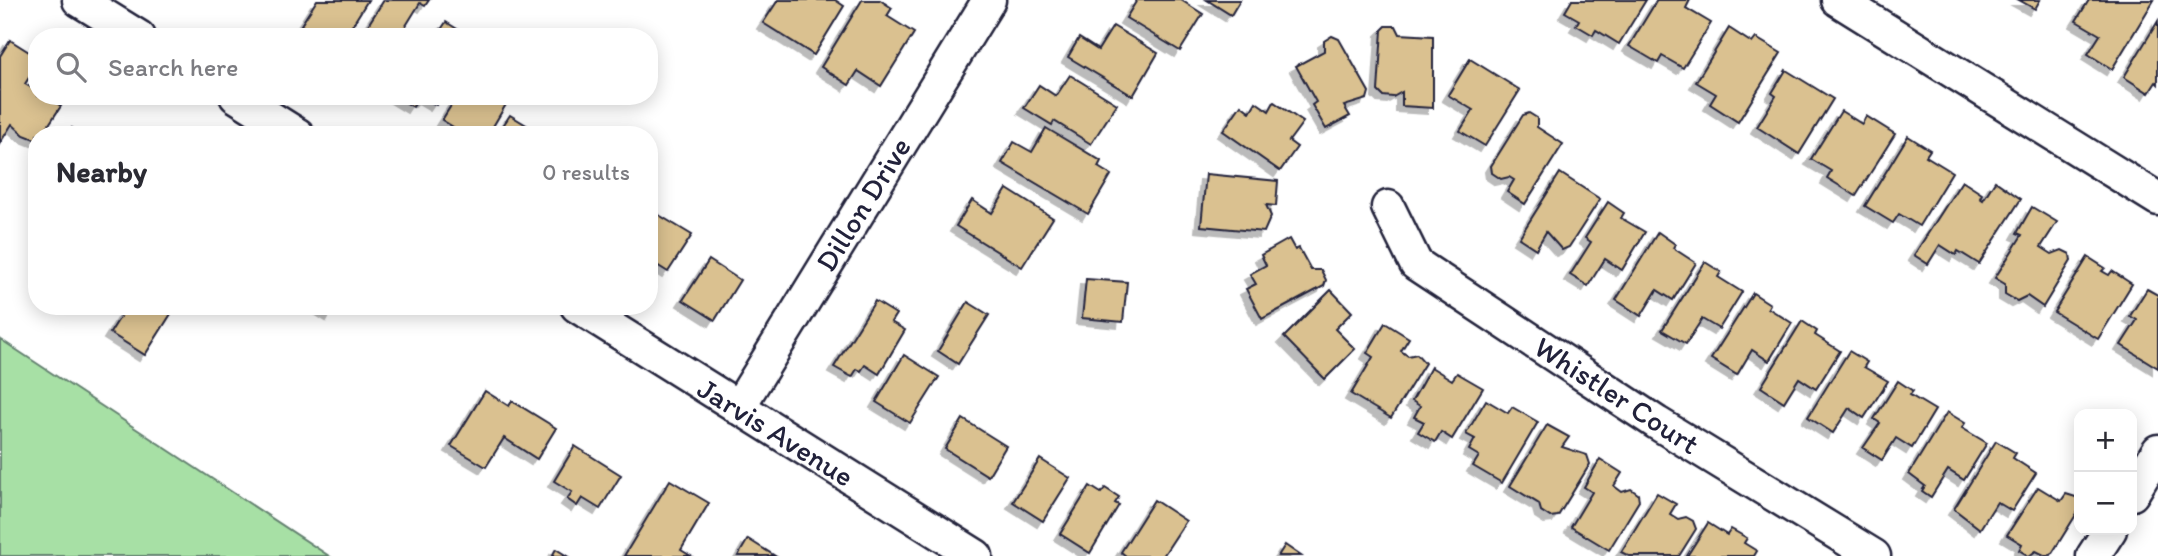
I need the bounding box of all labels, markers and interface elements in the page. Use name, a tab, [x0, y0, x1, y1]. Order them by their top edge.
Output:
search box	[28, 28, 658, 105]
icon: search	[52, 48, 90, 86]
text: Search here	[108, 51, 238, 83]
street label: Dillon Drive	[807, 130, 919, 278]
text: Nearby	[56, 153, 147, 190]
text: 0 results	[542, 158, 630, 186]
street label: Whistler Court	[1528, 328, 1706, 462]
street label: Jarvis Avenue	[691, 369, 861, 495]
map controls	[2074, 409, 2137, 535]
button: +	[2074, 409, 2137, 472]
button: −	[2074, 472, 2137, 535]

